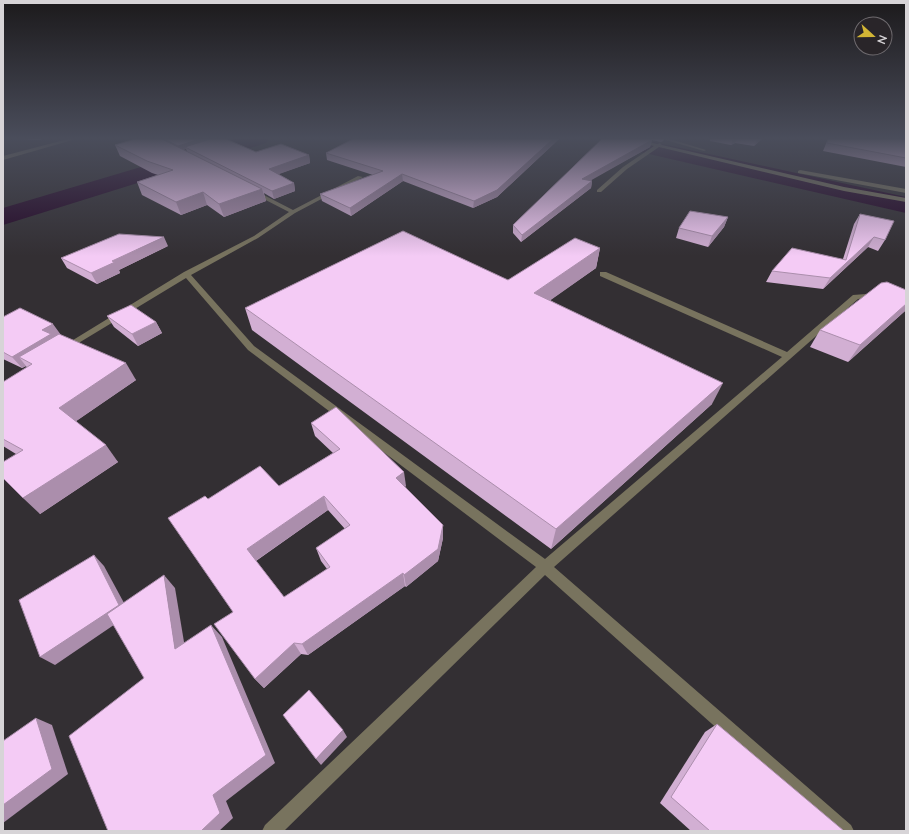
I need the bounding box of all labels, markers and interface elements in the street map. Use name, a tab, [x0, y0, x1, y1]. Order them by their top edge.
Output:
north arrow	[853, 16, 893, 56]
text: N	[875, 33, 890, 46]

